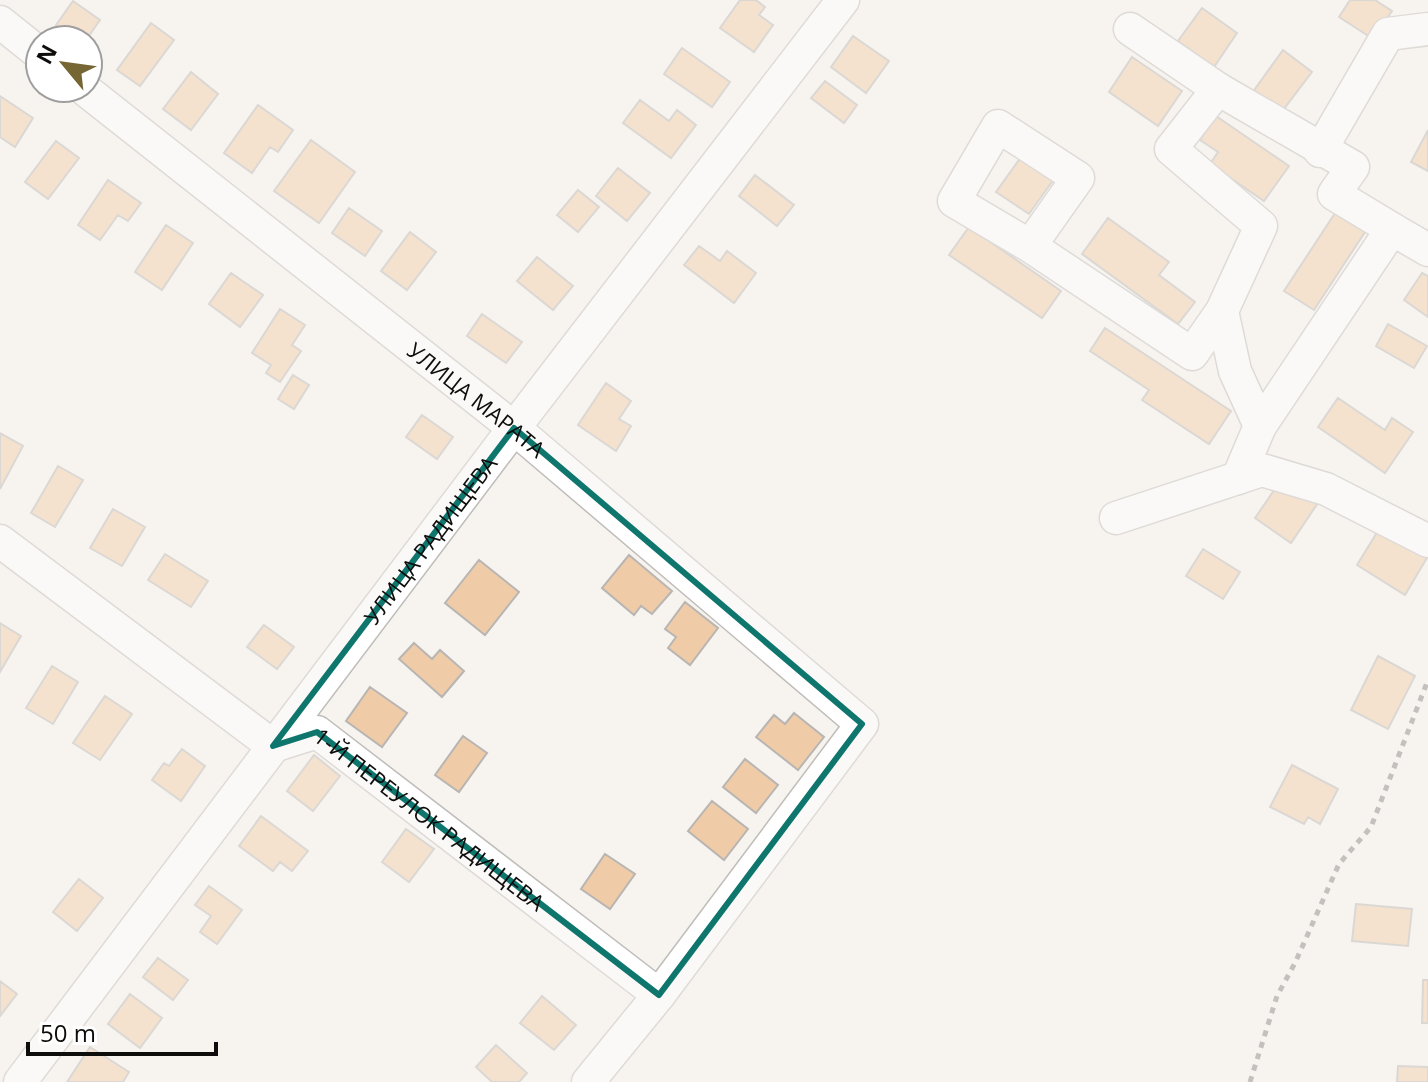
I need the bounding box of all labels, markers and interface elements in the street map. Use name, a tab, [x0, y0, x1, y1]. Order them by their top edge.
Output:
north arrow	[24, 24, 104, 104]
text: N	[28, 39, 63, 69]
street label: УЛИЦА МАРАТА	[402, 335, 552, 464]
street label: УЛИЦА РАДИЩЕВА	[356, 449, 503, 630]
street label: 1-Й ПЕРЕУЛОК РАДИЩЕВА	[308, 721, 551, 917]
scale bar	[28, 1006, 216, 1056]
text: 50 m	[40, 1016, 96, 1049]

